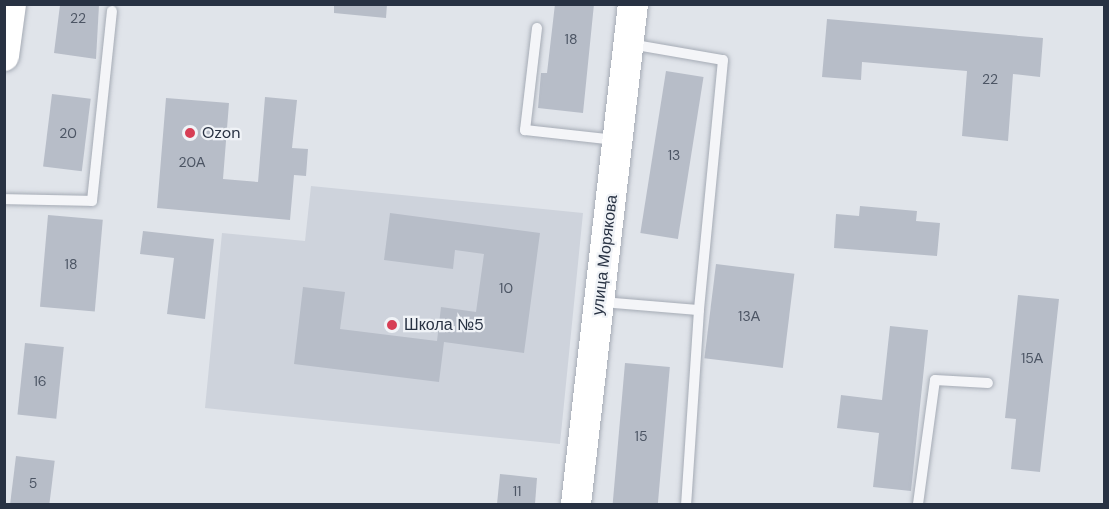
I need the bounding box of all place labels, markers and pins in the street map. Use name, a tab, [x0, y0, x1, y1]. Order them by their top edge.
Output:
place label: Ozon	[202, 123, 240, 143]
marker: Ozon	[183, 126, 197, 140]
place label: Школа №5	[404, 315, 484, 335]
marker: Школа №5	[385, 318, 399, 332]

